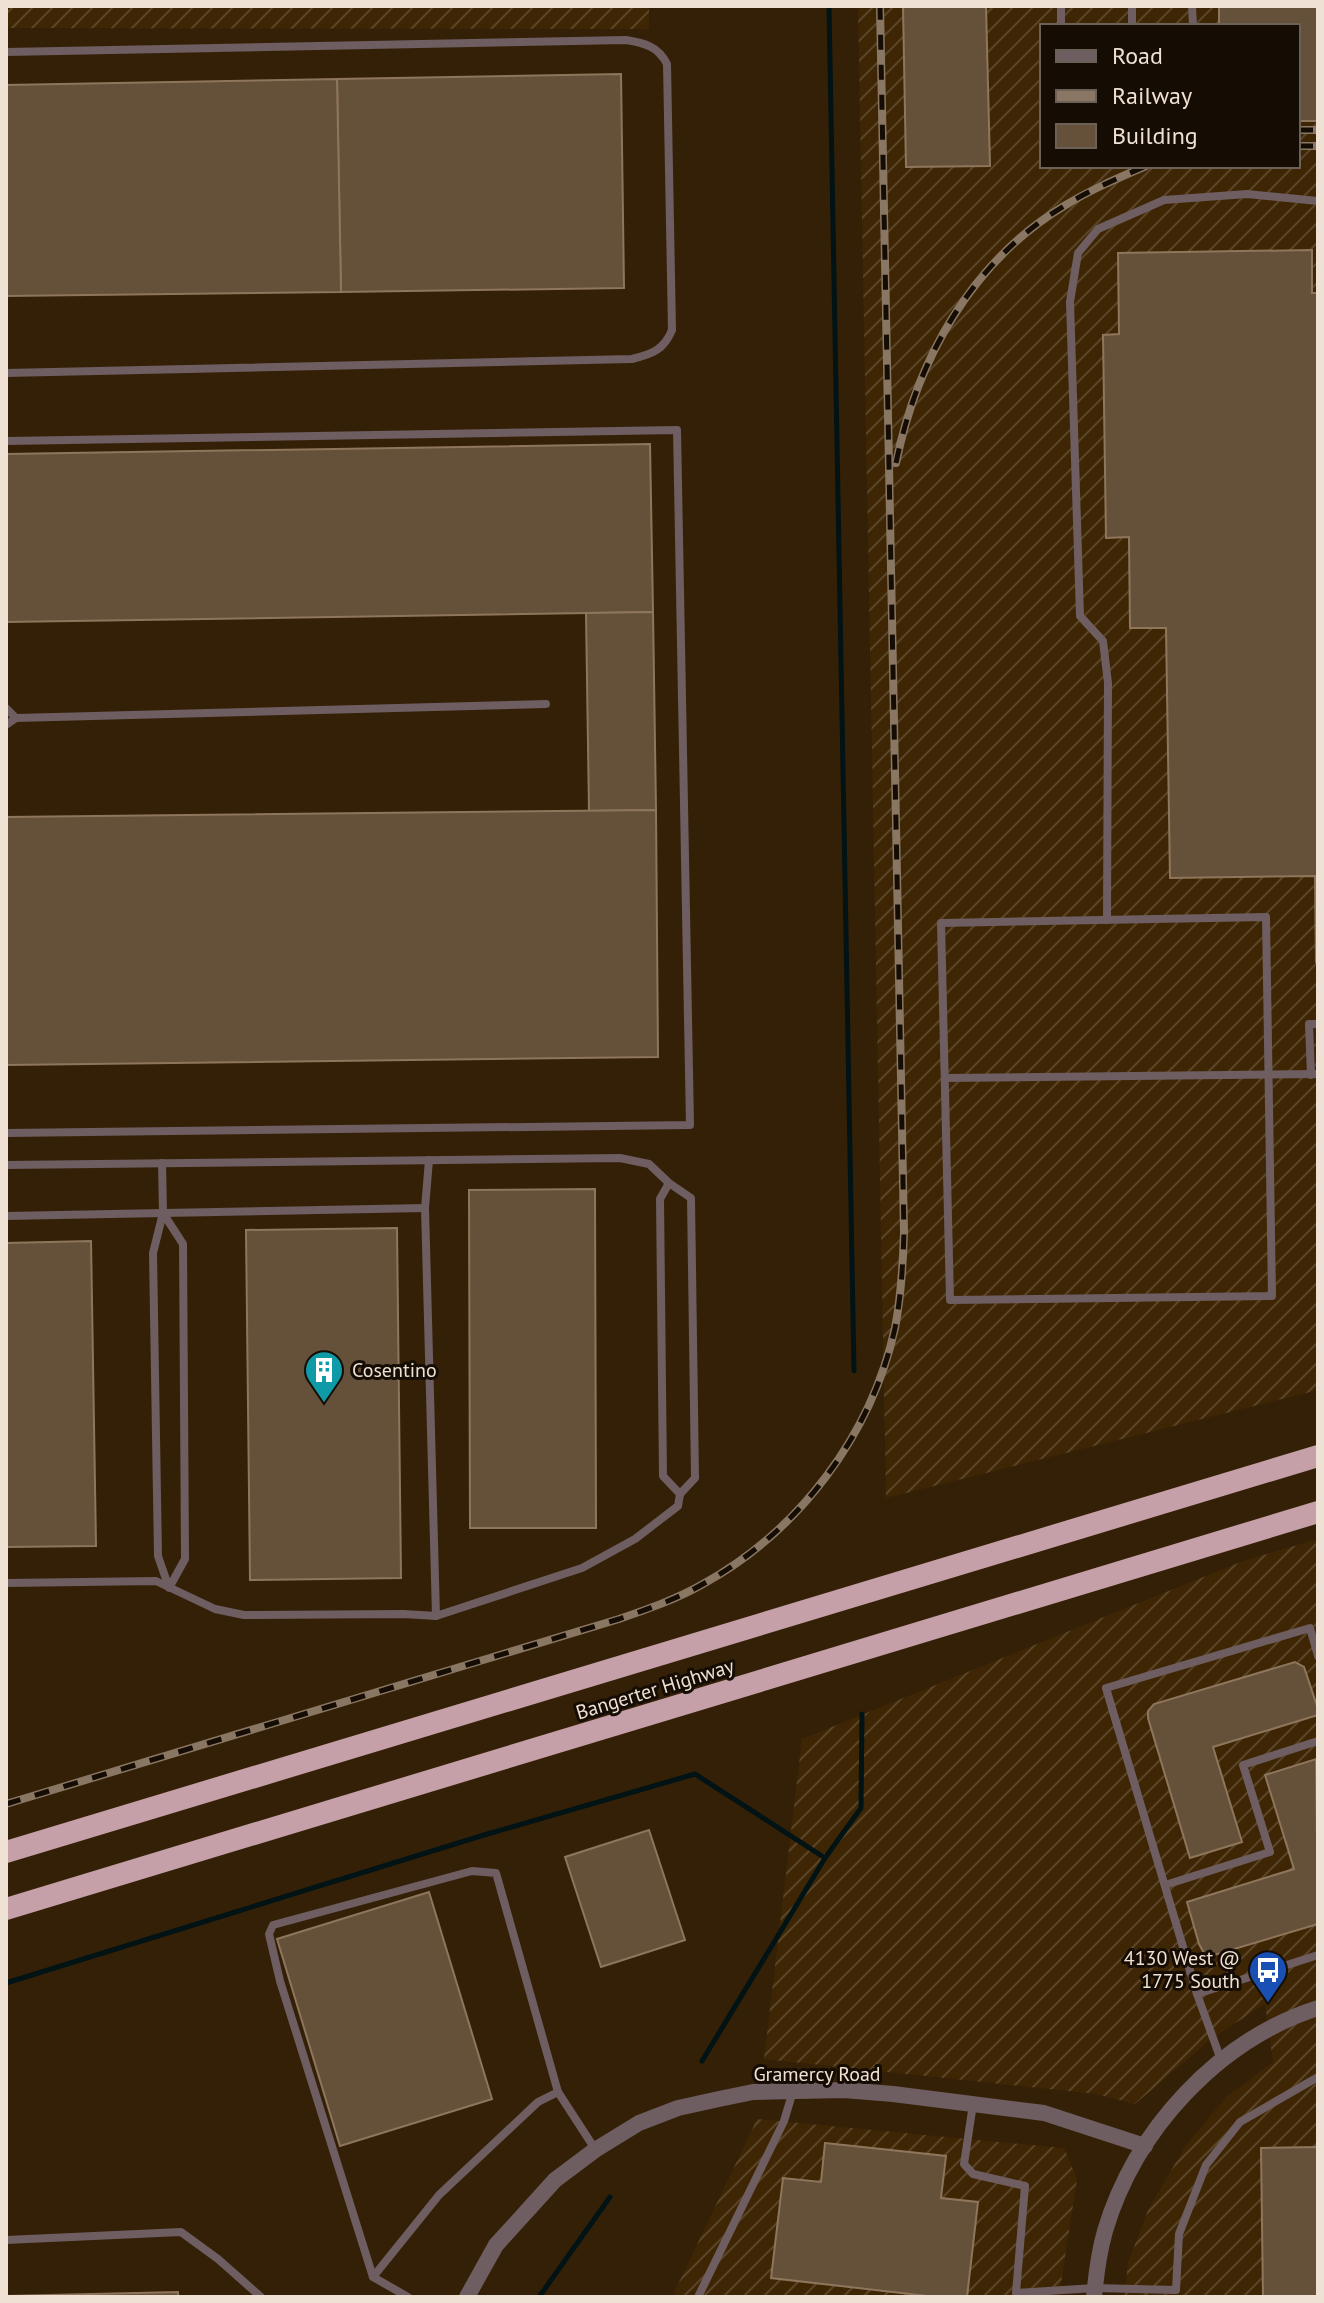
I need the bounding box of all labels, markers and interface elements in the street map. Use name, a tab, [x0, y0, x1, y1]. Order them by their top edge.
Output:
legend	[1040, 24, 1300, 168]
text: Road	[1112, 40, 1163, 71]
text: Railway	[1112, 80, 1192, 111]
text: Building	[1112, 120, 1198, 151]
building icon: Cosentino	[303, 1349, 345, 1404]
place label: Cosentino	[352, 1357, 437, 1383]
street label: Bangerter Highway	[573, 1652, 738, 1725]
place label: 4130 West @ 1775 South	[1124, 1945, 1240, 1994]
bus stop icon: 4130 West @ 1775 South	[1247, 1949, 1289, 2004]
street label: Gramercy Road	[753, 2061, 881, 2087]

